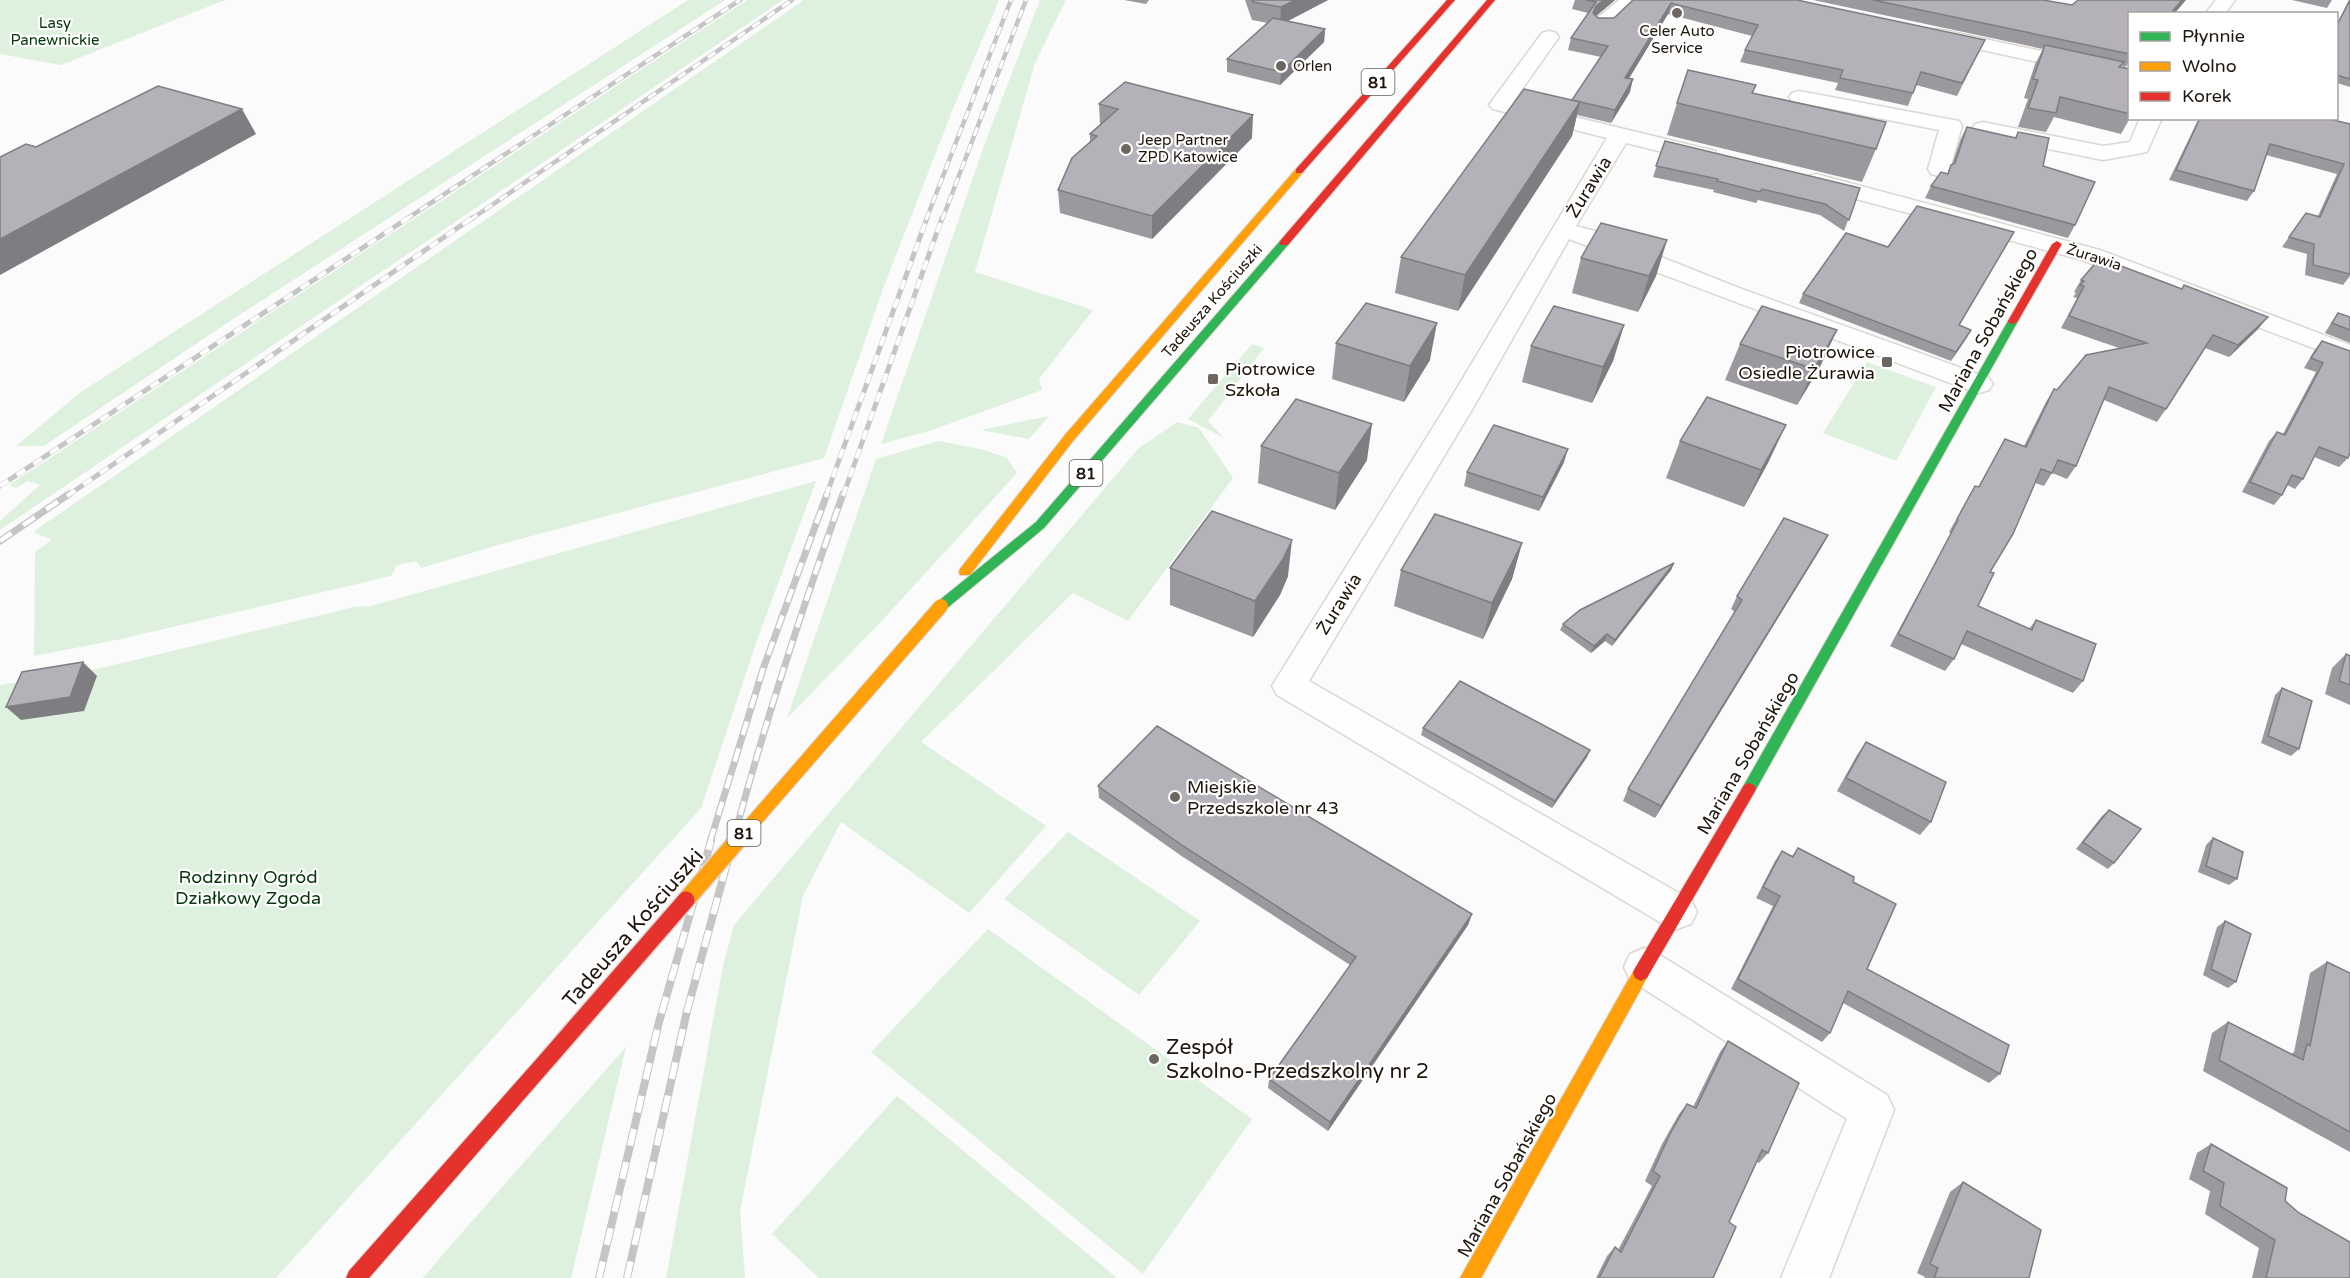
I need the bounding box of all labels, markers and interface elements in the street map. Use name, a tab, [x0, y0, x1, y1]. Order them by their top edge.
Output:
marker: Celer Auto Service	[1670, 6, 1684, 20]
legend	[2128, 12, 2338, 120]
park label: Lasy Panewnickie	[11, 14, 99, 49]
place label: Celer Auto Service	[1639, 22, 1715, 57]
text: Płynnie	[2182, 25, 2245, 47]
text: Wolno	[2182, 55, 2237, 77]
place label: Orlen	[1293, 57, 1332, 75]
marker: Orlen	[1274, 59, 1288, 73]
road number: 81	[1362, 69, 1394, 95]
text: Korek	[2182, 85, 2232, 107]
place label: Jeep Partner ZPD Katowice	[1138, 131, 1238, 166]
marker: Jeep Partner ZPD Katowice	[1119, 142, 1133, 156]
street label: Żurawia	[1562, 152, 1616, 222]
street label: Żurawia	[2064, 240, 2124, 274]
street label: Tadeusza Kościuszki	[1158, 241, 1266, 361]
street label: Mariana Sobańskiego	[1934, 244, 2042, 416]
place label: Piotrowice Osiedle Żurawia	[1738, 341, 1875, 384]
marker: Piotrowice Osiedle Żurawia	[1880, 355, 1894, 369]
place label: Piotrowice Szkoła	[1225, 358, 1315, 401]
marker: Piotrowice Szkoła	[1206, 372, 1220, 386]
road number: 81	[1070, 460, 1102, 486]
street label: Żurawia	[1312, 569, 1366, 639]
street label: Mariana Sobańskiego	[1692, 668, 1804, 838]
place label: Miejskie Przedszkole nr 43	[1187, 776, 1339, 819]
marker: Miejskie Przedszkole nr 43	[1168, 790, 1182, 804]
road number: 81	[728, 820, 760, 846]
street label: Tadeusza Kościuszki	[558, 844, 709, 1013]
park label: Rodzinny Ogród Działkowy Zgoda	[175, 866, 321, 909]
place label: Zespół Szkolno-Przedszkolny nr 2	[1166, 1035, 1429, 1084]
marker: Zespół Szkolno-Przedszkolny nr 2	[1147, 1052, 1161, 1066]
street label: Mariana Sobańskiego	[1453, 1089, 1561, 1261]

